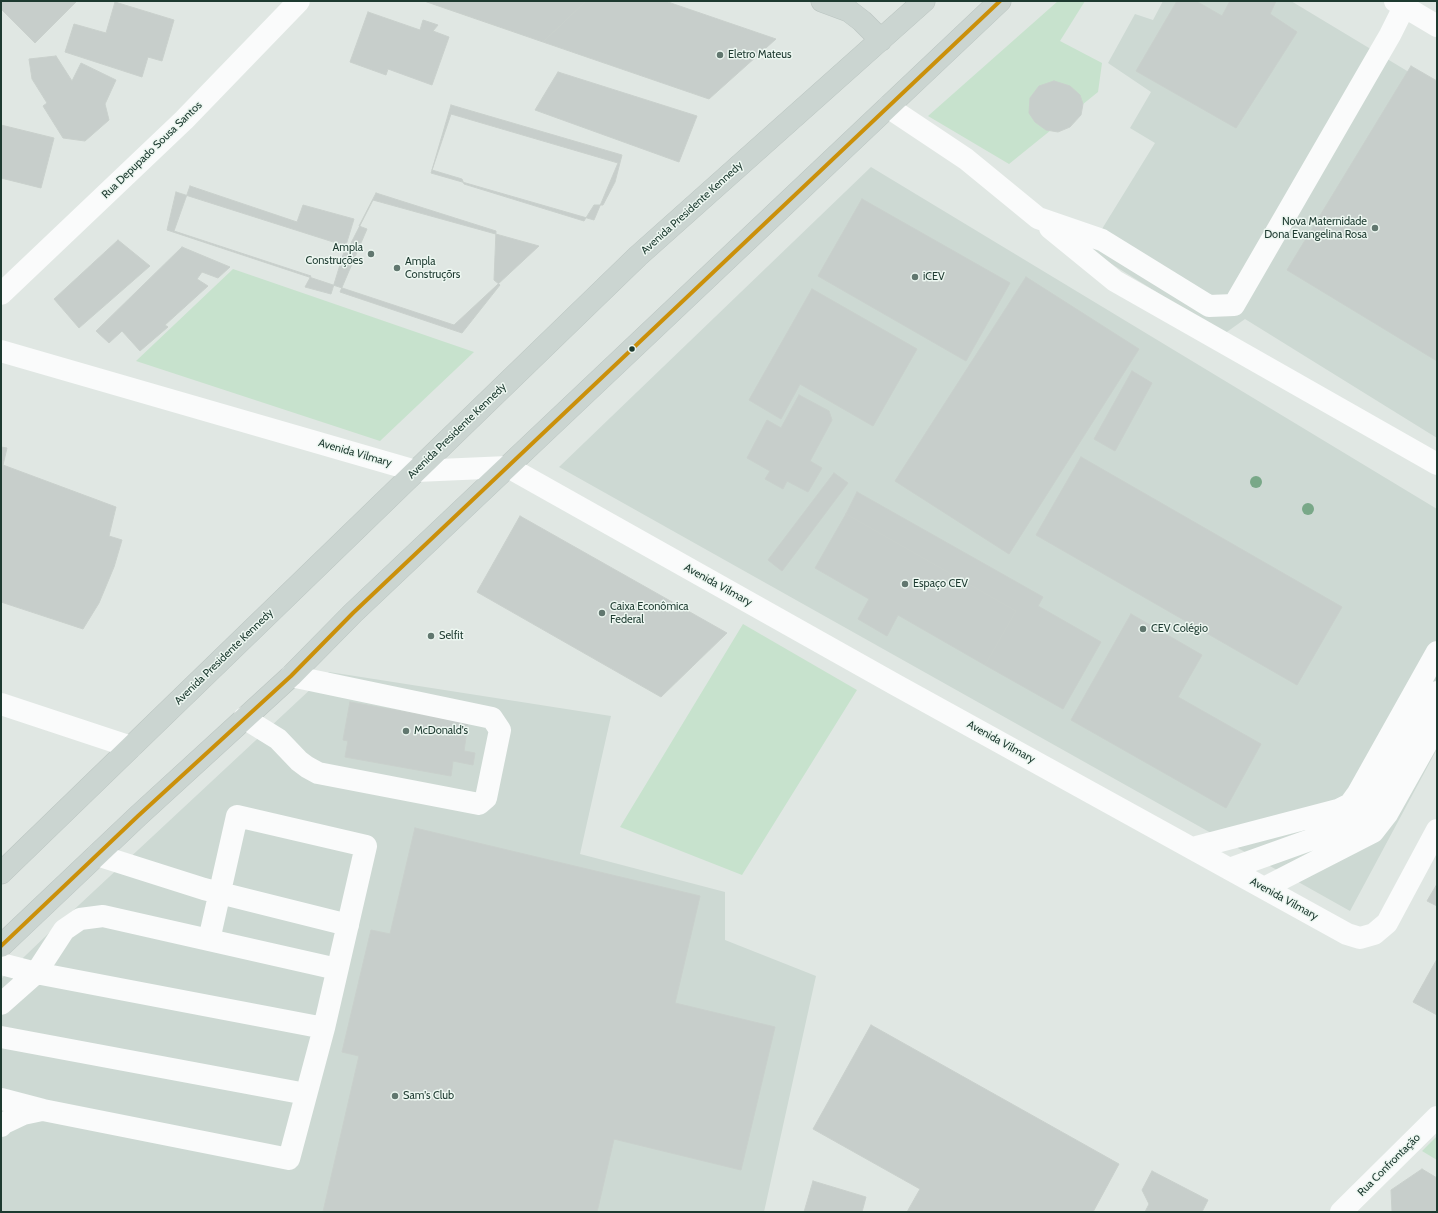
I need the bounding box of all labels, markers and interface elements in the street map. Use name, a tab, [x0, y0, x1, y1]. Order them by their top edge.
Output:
place label: Eletro Mateus	[728, 48, 791, 62]
marker: Eletro Mateus	[715, 50, 725, 60]
street label: Rua Depupado Sousa Santos	[99, 99, 205, 201]
street label: Avenida Presidente Kennedy	[638, 159, 746, 257]
place label: Nova Maternidade Dona Evangelina Rosa	[1264, 215, 1367, 241]
marker: Nova Maternidade Dona Evangelina Rosa	[1370, 223, 1380, 233]
place label: Ampla Construções	[306, 241, 363, 267]
marker: Ampla Construções	[366, 249, 376, 259]
place label: Ampla Construçõrs	[405, 255, 460, 281]
marker: Ampla Construçõrs	[392, 263, 402, 273]
place label: iCEV	[923, 270, 945, 284]
marker: iCEV	[910, 272, 920, 282]
unlabelled marker	[627, 344, 637, 354]
street label: Avenida Presidente Kennedy	[405, 380, 509, 482]
street label: Avenida Vilmary	[317, 436, 393, 470]
street label: Avenida Vilmary	[682, 561, 754, 609]
place label: Espaço CEV	[913, 577, 968, 591]
marker: Espaço CEV	[900, 579, 910, 589]
place label: Caixa Econômica Federal	[610, 600, 689, 626]
street label: Avenida Presidente Kennedy	[172, 606, 276, 708]
marker: Caixa Econômica Federal	[597, 608, 607, 618]
place label: CEV Colégio	[1151, 622, 1208, 636]
marker: CEV Colégio	[1138, 624, 1148, 634]
place label: Selfit	[439, 629, 463, 643]
marker: Selfit	[426, 631, 436, 641]
street label: Avenida Vilmary	[965, 718, 1037, 766]
place label: McDonald's	[414, 724, 468, 738]
marker: McDonald's	[401, 726, 411, 736]
street label: Avenida Vilmary	[1248, 875, 1320, 923]
place label: Sam's Club	[403, 1089, 454, 1103]
marker: Sam's Club	[390, 1091, 400, 1101]
street label: Rua Confrontação	[1355, 1131, 1423, 1199]

